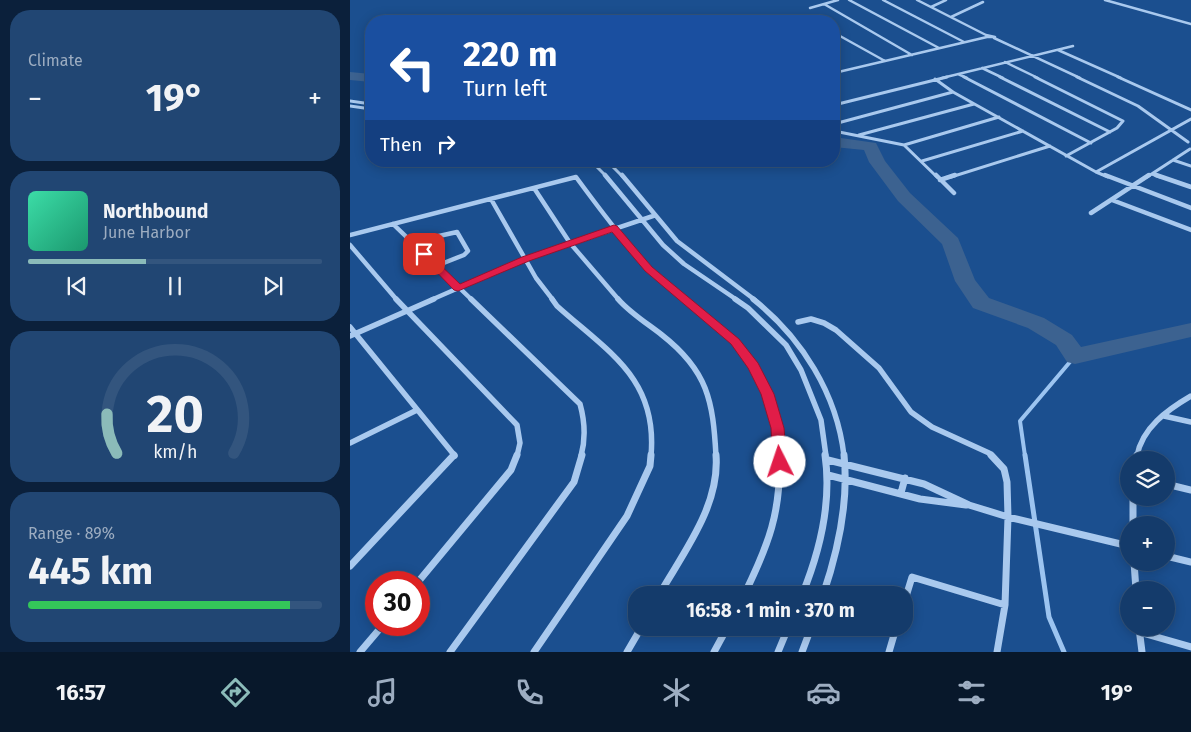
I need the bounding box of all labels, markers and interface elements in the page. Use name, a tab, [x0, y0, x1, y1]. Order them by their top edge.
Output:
text: 220 m	[463, 33, 558, 75]
icon: left	[380, 35, 445, 100]
text: Climate	[28, 51, 83, 70]
text: 19°	[146, 75, 204, 121]
text: Turn left	[463, 75, 547, 102]
text: −	[28, 82, 42, 115]
text: +	[308, 82, 322, 115]
icon: right	[432, 130, 460, 158]
text: Then	[380, 133, 422, 156]
text: Northbound	[103, 200, 208, 223]
text: June Harbor	[103, 223, 190, 242]
pin	[403, 233, 445, 275]
icon: arrive	[410, 240, 438, 268]
icon: previous	[63, 272, 91, 300]
icon: pause	[161, 272, 189, 300]
icon: next	[259, 272, 287, 300]
text: 20	[146, 383, 204, 446]
position arrow	[753, 435, 805, 487]
text: km/h	[153, 441, 197, 463]
map controls	[1120, 451, 1175, 636]
button: layers	[1120, 451, 1175, 506]
button: +	[1120, 516, 1175, 571]
text: Range · 89%	[28, 524, 115, 543]
text: 445 km	[28, 548, 153, 594]
speed limit sign: 30	[365, 571, 430, 636]
button: −	[1120, 581, 1175, 636]
text: 16:58 · 1 min · 370 m	[686, 599, 855, 622]
icon: directions	[218, 675, 253, 710]
icon: music	[365, 675, 400, 710]
icon: phone	[512, 675, 547, 710]
icon: climate	[659, 675, 694, 710]
icon: car	[806, 675, 841, 710]
icon: filters	[954, 675, 989, 710]
text: 16:57	[56, 679, 106, 706]
text: 19°	[1101, 679, 1135, 706]

